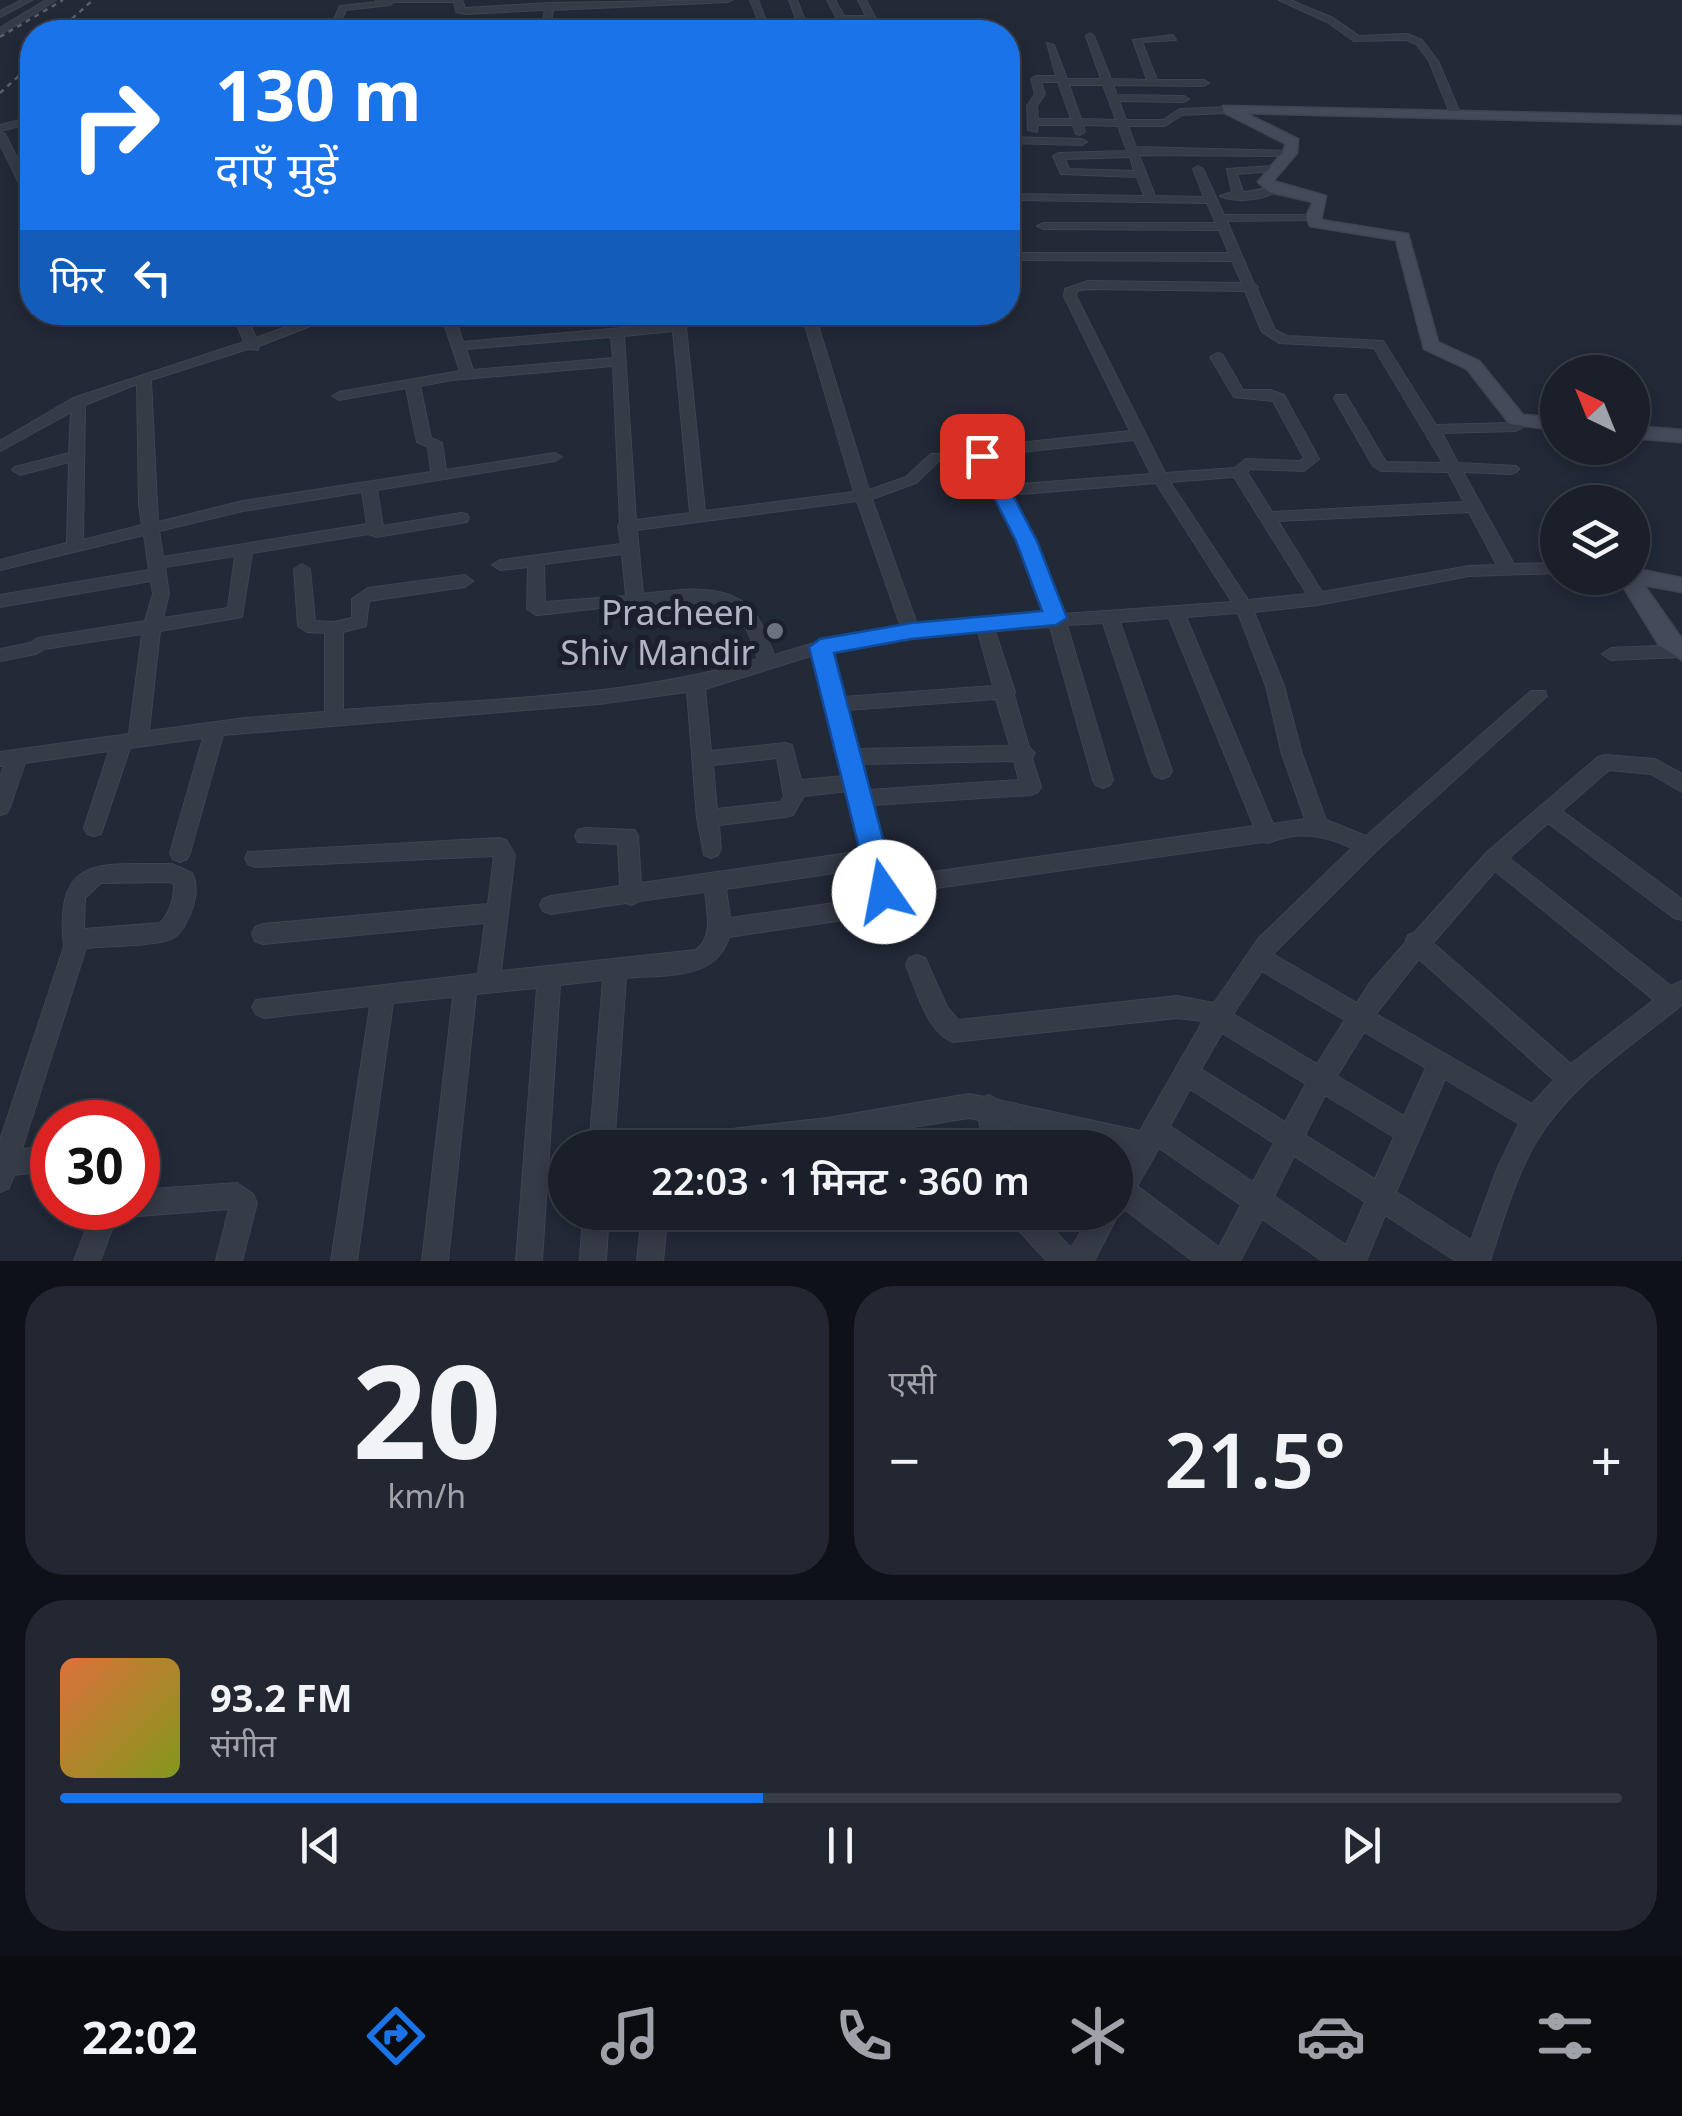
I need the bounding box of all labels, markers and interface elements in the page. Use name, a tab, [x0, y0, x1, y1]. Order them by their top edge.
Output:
text: 130 m	[215, 46, 422, 142]
icon: right	[50, 60, 180, 190]
text: दाएँ मुड़ें	[215, 137, 338, 198]
icon: left	[125, 250, 180, 305]
text: फिर	[50, 252, 105, 304]
north arrow	[1540, 355, 1650, 465]
map controls	[1540, 355, 1650, 595]
pin	[940, 414, 1025, 499]
icon: arrive	[955, 429, 1010, 484]
button: layers	[1540, 485, 1650, 595]
place label: Pracheen Shiv Mandir	[560, 588, 755, 675]
marker: Pracheen Shiv Mandir	[764, 620, 786, 642]
position arrow	[832, 840, 936, 944]
speed limit sign: 30	[30, 1100, 160, 1230]
text: 22:03 · 1 मिनट · 360 m	[651, 1154, 1030, 1206]
text: 20	[352, 1320, 501, 1497]
text: एसी	[889, 1360, 936, 1403]
text: 21.5°	[1165, 1408, 1346, 1510]
text: −	[889, 1422, 920, 1497]
text: +	[1591, 1422, 1622, 1497]
text: km/h	[387, 1474, 466, 1517]
text: 93.2 FM	[210, 1671, 352, 1723]
text: संगीत	[210, 1723, 276, 1766]
icon: previous	[293, 1818, 348, 1873]
icon: pause	[813, 1818, 868, 1873]
icon: next	[1334, 1818, 1389, 1873]
icon: directions	[361, 2001, 431, 2071]
icon: music	[595, 2001, 665, 2071]
icon: phone	[829, 2001, 899, 2071]
icon: climate	[1063, 2001, 1133, 2071]
icon: car	[1296, 2001, 1366, 2071]
icon: filters	[1530, 2001, 1600, 2071]
text: 22:02	[82, 2006, 197, 2067]

